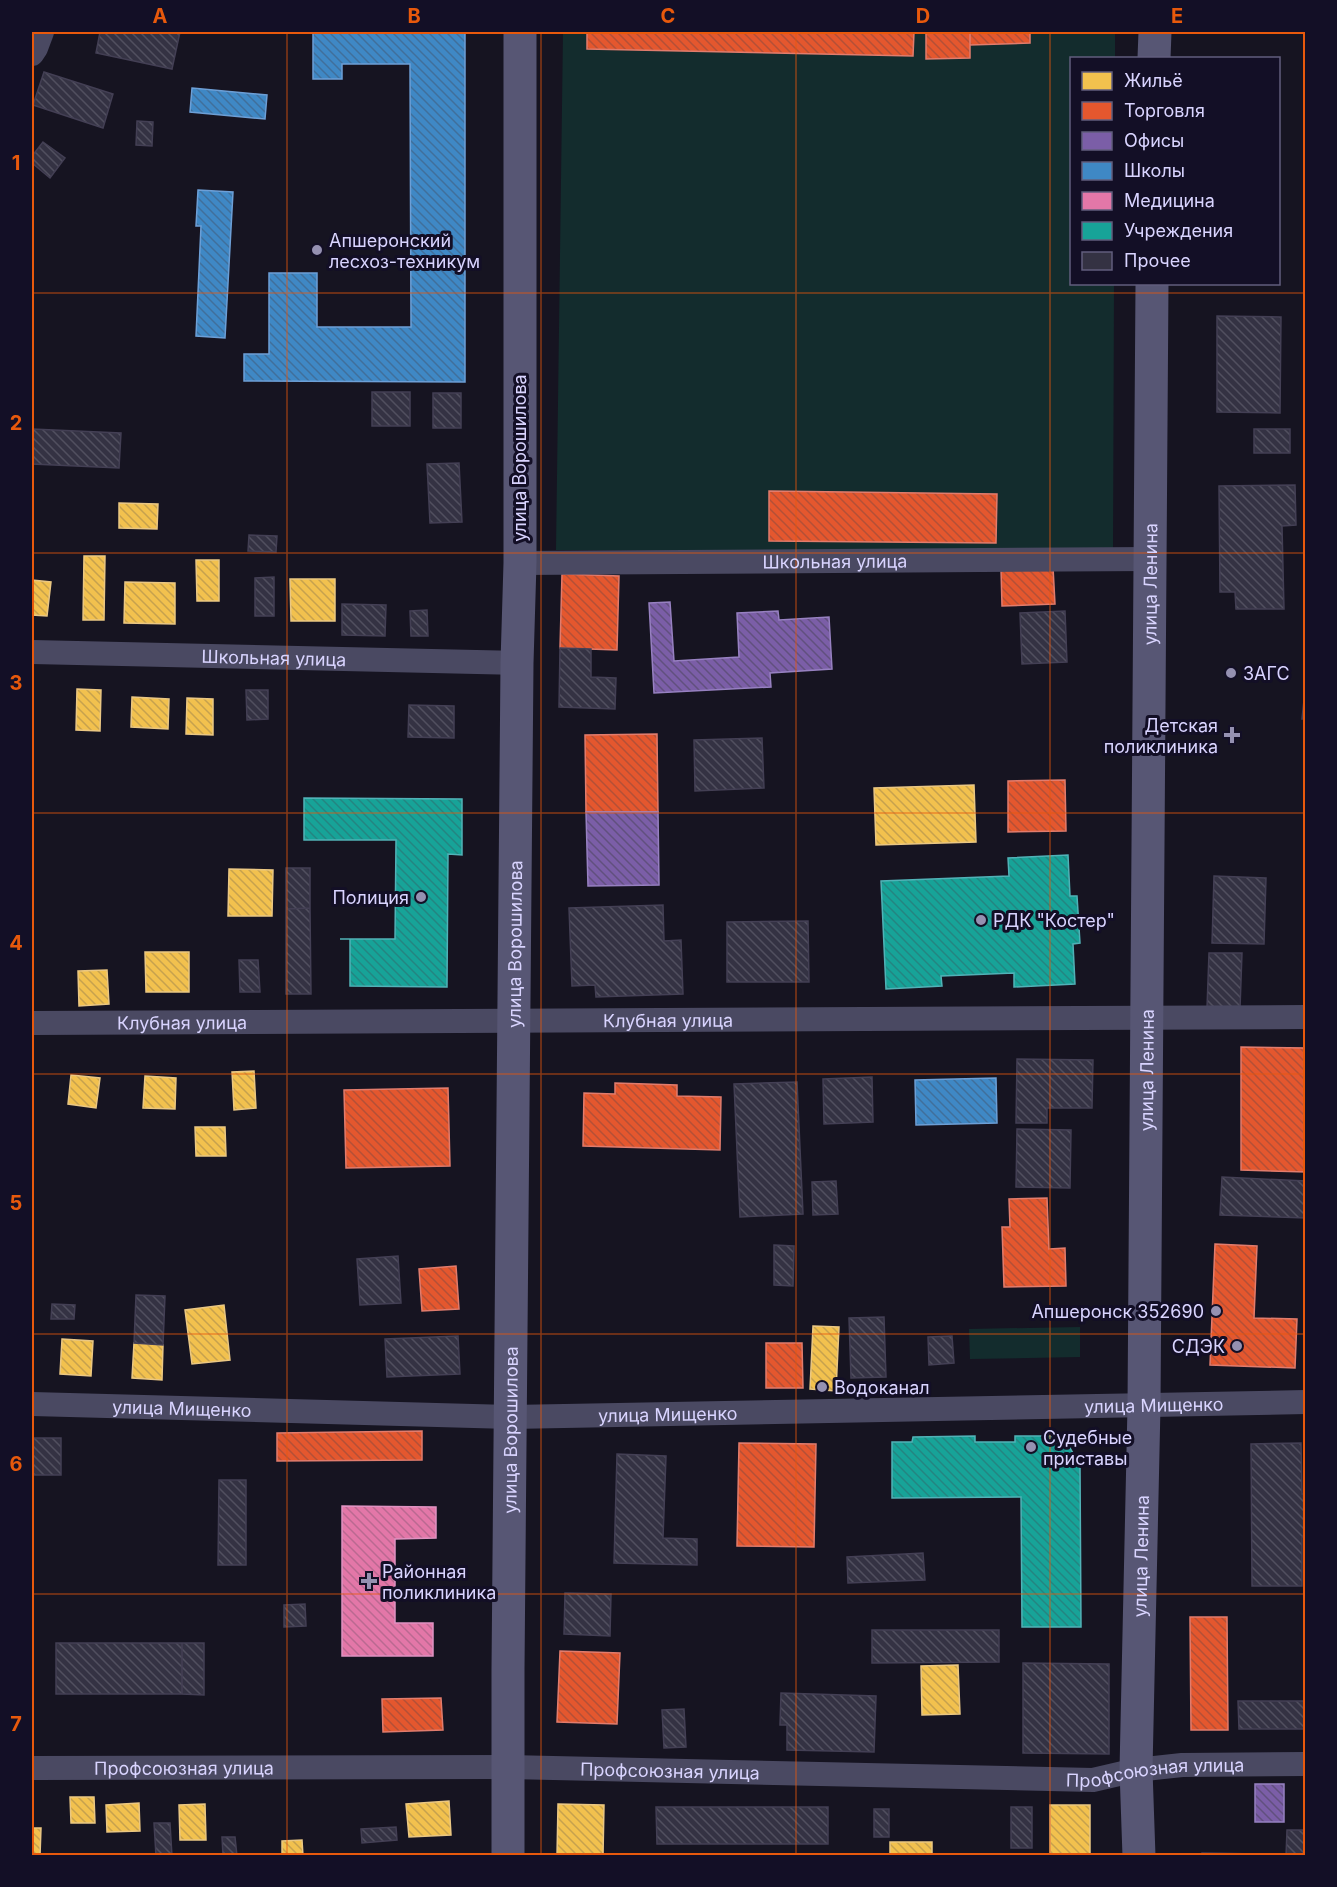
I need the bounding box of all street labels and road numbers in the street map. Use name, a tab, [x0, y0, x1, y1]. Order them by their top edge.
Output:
street label: улица Ворошилова	[509, 374, 530, 542]
street label: улица Ленина	[1139, 523, 1161, 645]
street label: Школьная улица	[763, 550, 907, 572]
street label: Школьная улица	[201, 645, 347, 670]
street label: улица Ворошилова	[503, 860, 526, 1028]
street label: Клубная улица	[603, 1009, 733, 1031]
street label: улица Ленина	[1135, 1009, 1157, 1131]
street label: Клубная улица	[117, 1011, 247, 1033]
street label: улица Ворошилова	[499, 1346, 521, 1514]
street label: улица Мищенко	[1084, 1393, 1224, 1417]
street label: улица Мищенко	[112, 1396, 252, 1420]
street label: улица Мищенко	[598, 1402, 738, 1426]
street label: улица Ленина	[1129, 1495, 1153, 1617]
street label: Профсоюзная улица	[1066, 1754, 1244, 1791]
street label: Профсоюзная улица	[94, 1757, 274, 1778]
street label: Профсоюзная улица	[580, 1758, 760, 1783]

